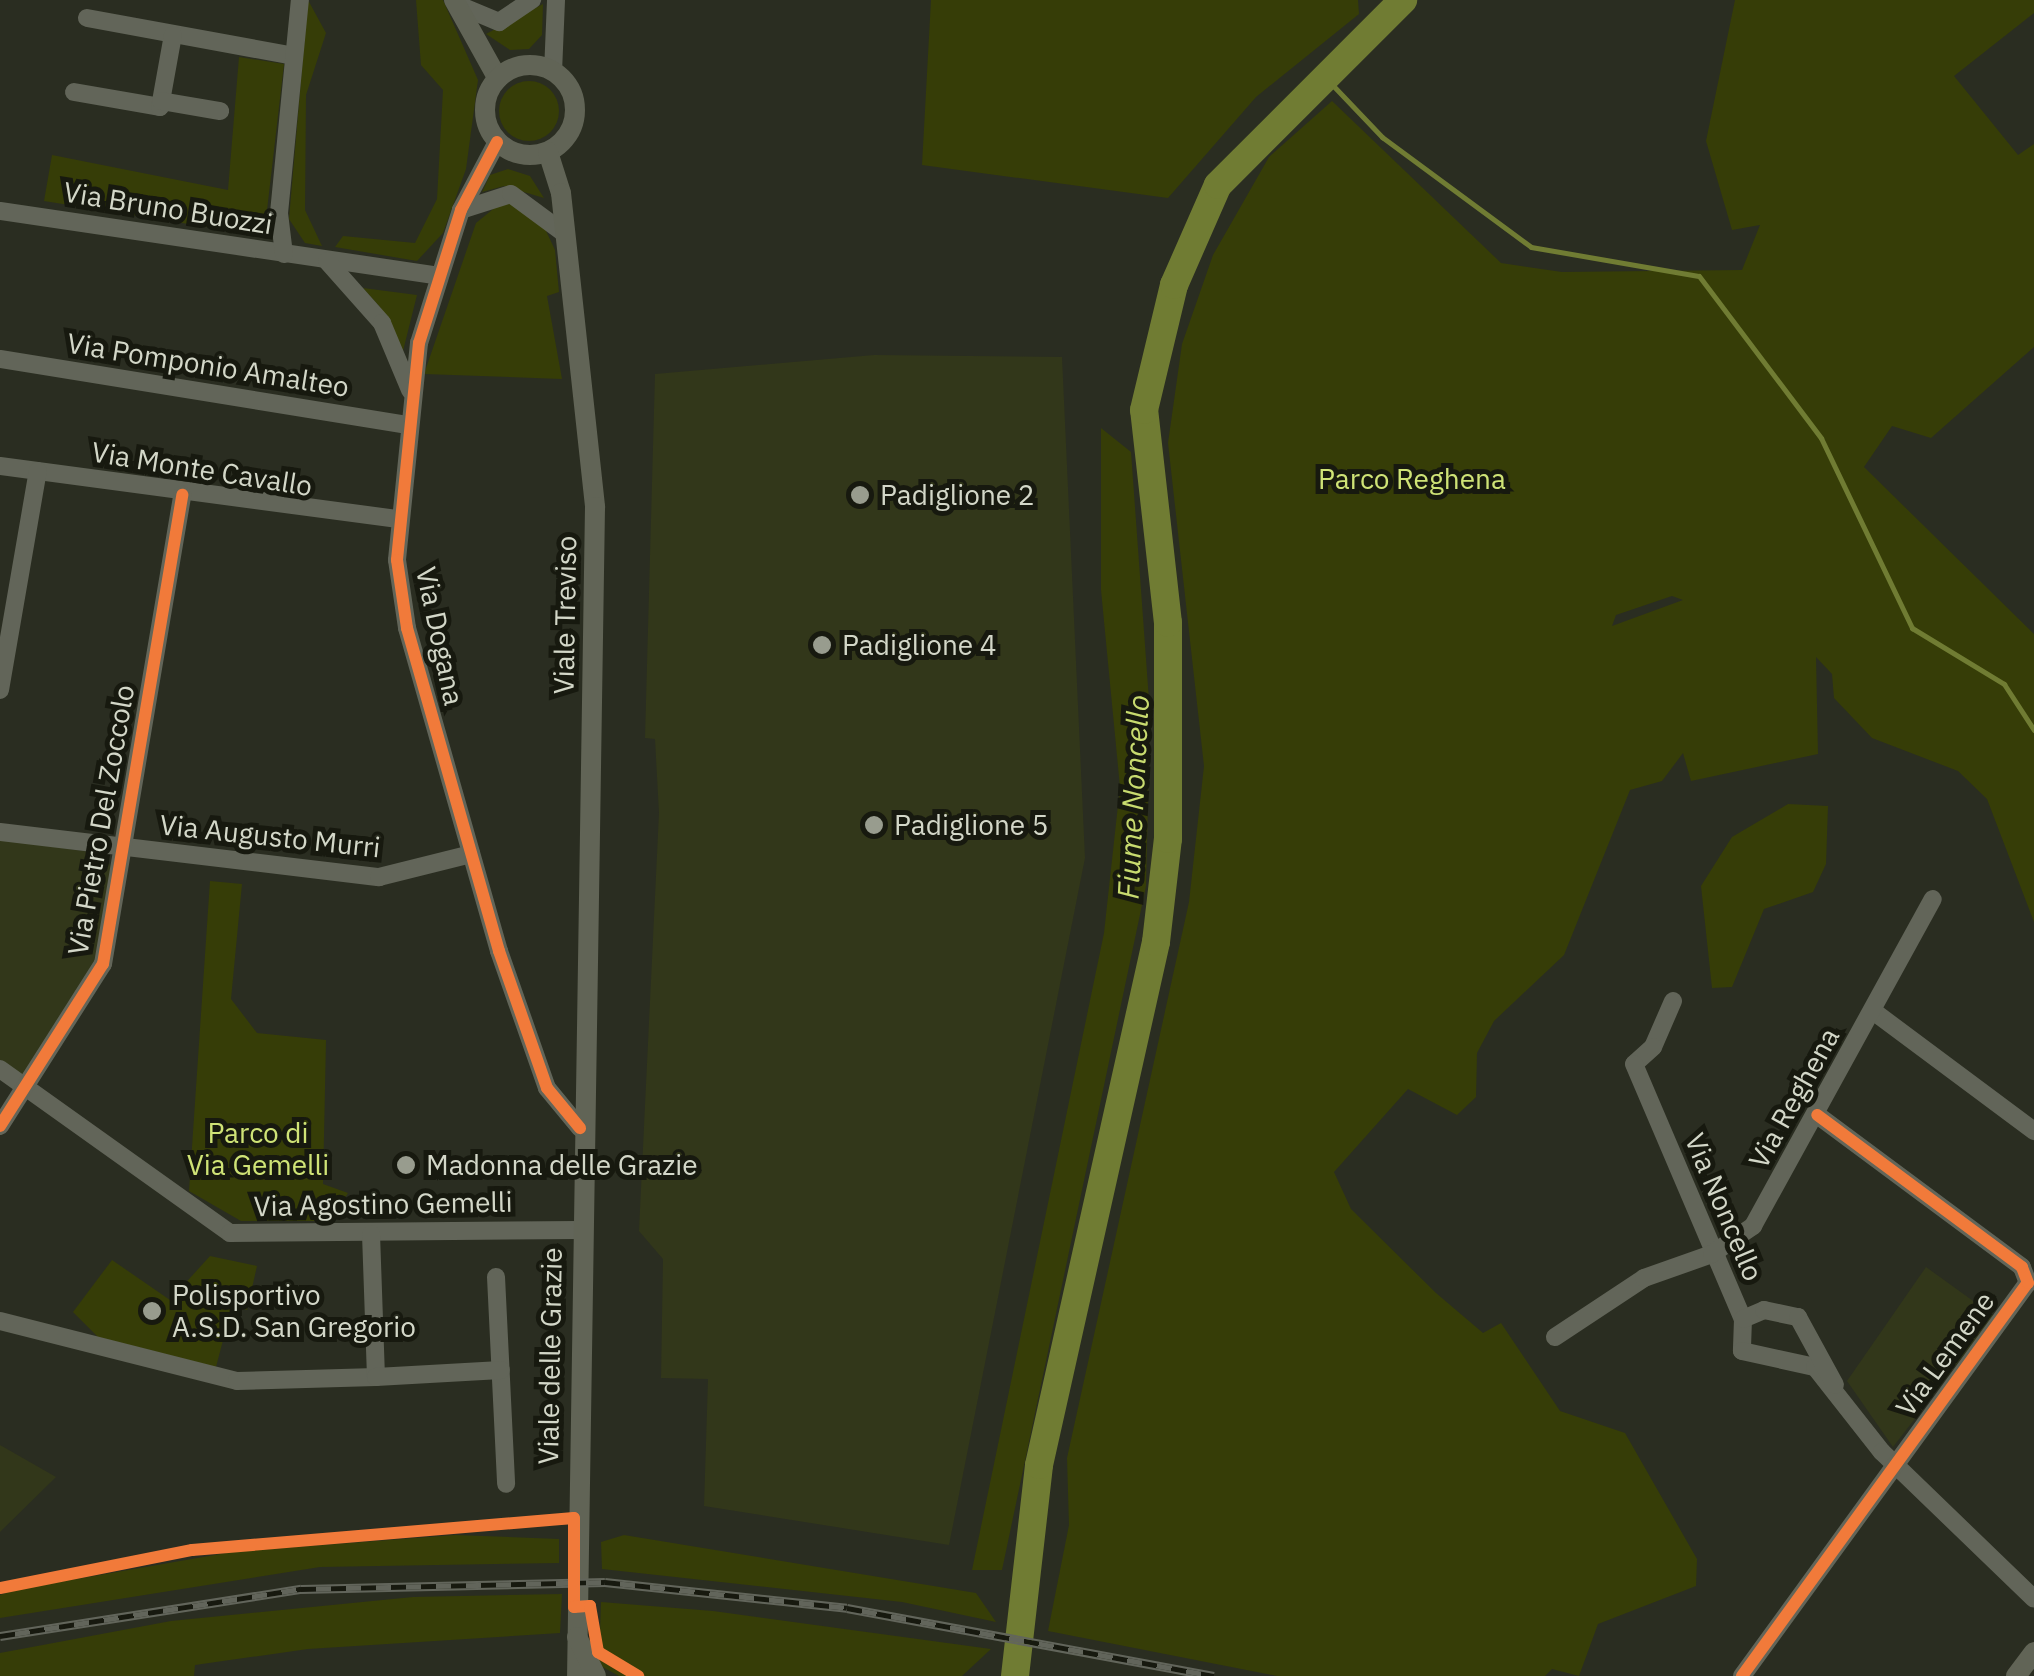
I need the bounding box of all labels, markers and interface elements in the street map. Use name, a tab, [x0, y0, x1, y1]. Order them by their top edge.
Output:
street label: Via Bruno Buozzi	[61, 175, 275, 241]
street label: Via Pomponio Amalteo	[65, 326, 351, 404]
street label: Via Monte Cavallo	[89, 435, 315, 503]
park label: Parco Reghena	[1318, 462, 1506, 496]
place label: Padiglione 2	[880, 478, 1035, 512]
marker: Padiglione 2	[849, 484, 871, 506]
street label: Viale Treviso	[547, 535, 583, 695]
street label: Via Dogana	[409, 564, 471, 708]
place label: Padiglione 4	[842, 628, 997, 662]
marker: Padiglione 4	[811, 634, 833, 656]
street label: Via Pietro Del Zoccolo	[61, 682, 141, 958]
water label: Fiume Noncello	[1110, 694, 1156, 900]
street label: Via Augusto Murri	[158, 808, 382, 864]
place label: Padiglione 5	[894, 808, 1049, 842]
marker: Padiglione 5	[863, 814, 885, 836]
street label: Via Reghena	[1742, 1022, 1846, 1174]
park label: Parco di Via Gemelli	[187, 1116, 329, 1182]
street label: Via Noncello	[1678, 1128, 1770, 1286]
place label: Madonna delle Grazie	[426, 1148, 698, 1182]
marker: Madonna delle Grazie	[395, 1154, 417, 1176]
street label: Via Agostino Gemelli	[253, 1185, 513, 1223]
street label: Viale delle Grazie	[531, 1247, 569, 1465]
place label: Polisportivo A.S.D. San Gregorio	[172, 1278, 416, 1344]
street label: Via Lemene	[1889, 1285, 2001, 1423]
marker: Polisportivo A.S.D. San Gregorio	[141, 1300, 163, 1322]

